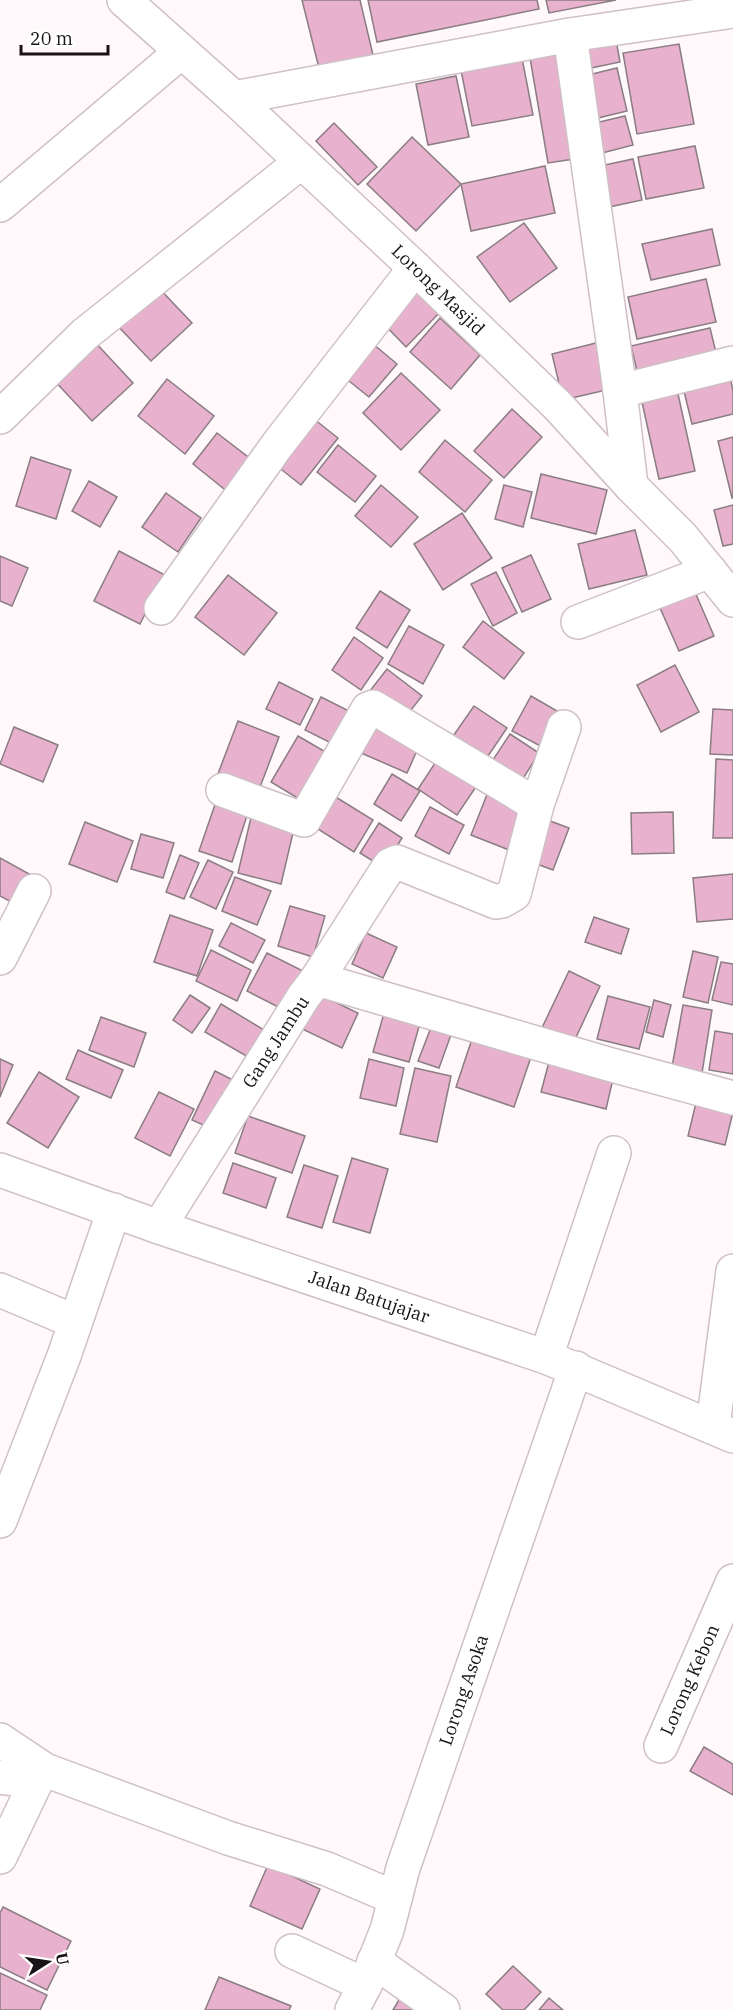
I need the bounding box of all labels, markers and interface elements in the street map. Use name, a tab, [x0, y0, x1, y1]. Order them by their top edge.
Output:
scale bar	[21, 18, 108, 56]
text: 20 m	[30, 27, 73, 50]
street label: Lorong Masjid	[387, 239, 490, 340]
street label: Gang Jambu	[237, 991, 314, 1092]
street label: Jalan Batujajar	[306, 1265, 433, 1328]
street label: Lorong Kebon	[655, 1621, 724, 1739]
street label: Lorong Asoka	[434, 1631, 493, 1748]
north arrow	[18, 1932, 78, 1992]
text: U	[52, 1951, 74, 1967]

